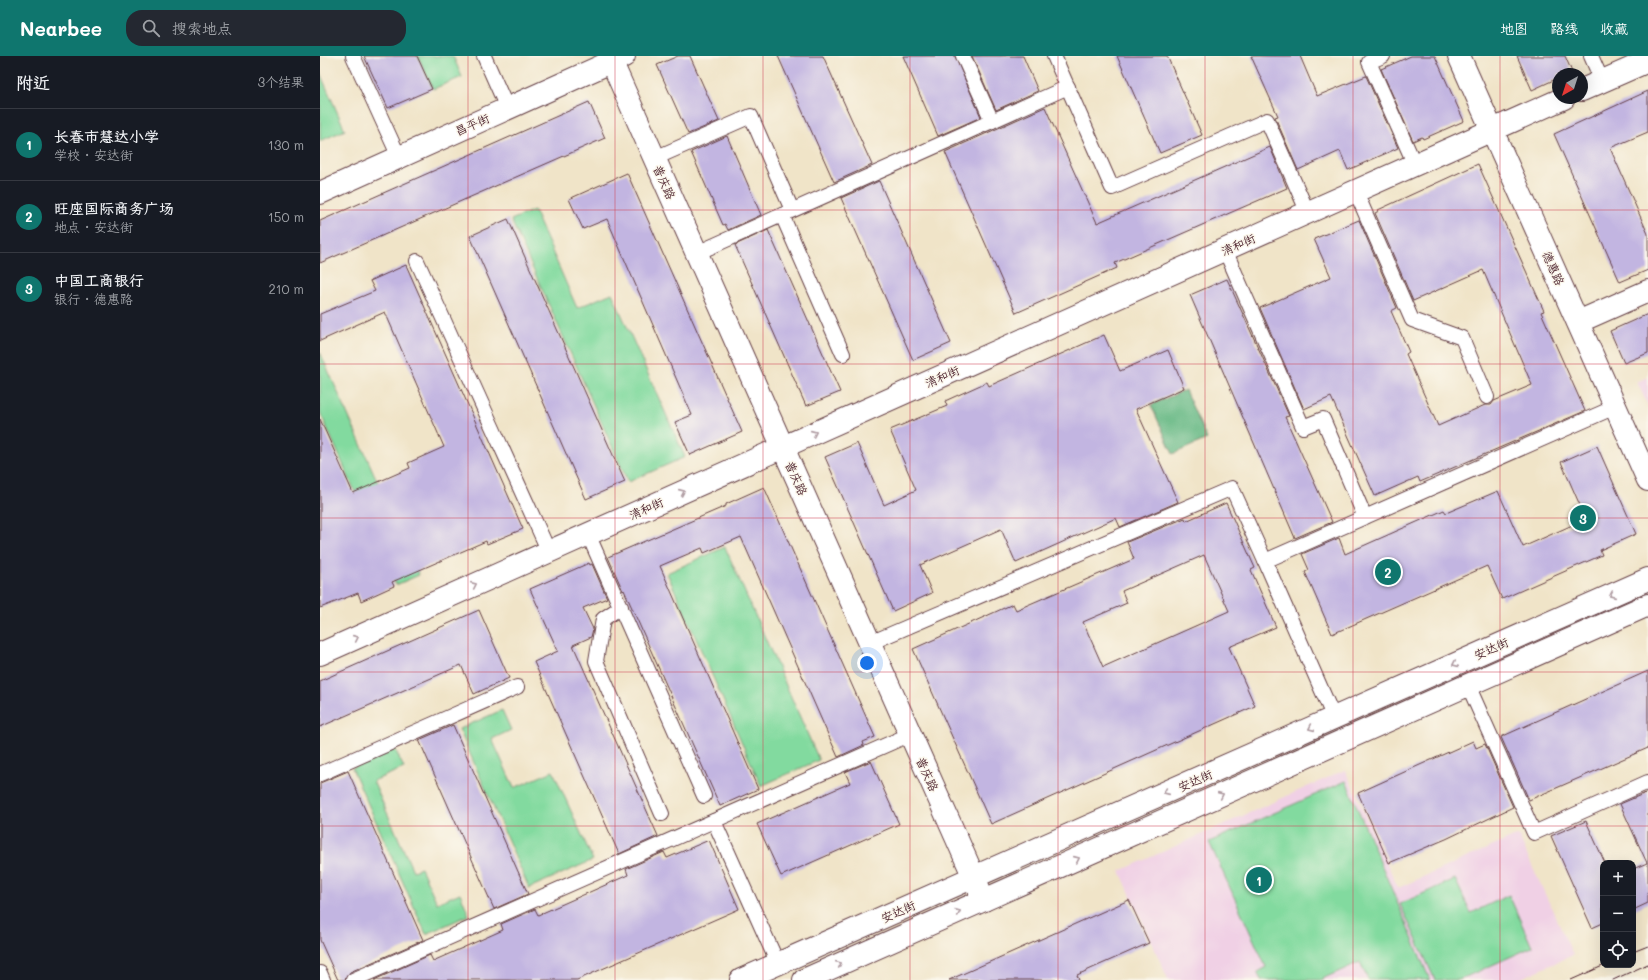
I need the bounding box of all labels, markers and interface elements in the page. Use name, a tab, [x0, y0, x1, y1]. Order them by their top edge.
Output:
search box	[126, 10, 406, 46]
text: Nearbee	[20, 16, 102, 41]
icon: search	[140, 17, 162, 39]
text: 搜索地点	[172, 18, 232, 38]
text: 地图	[1500, 19, 1528, 38]
text: 路线	[1550, 19, 1578, 38]
text: 收藏	[1600, 19, 1628, 38]
north arrow	[1552, 68, 1588, 104]
text: 附近	[16, 71, 50, 93]
text: 3个结果	[257, 73, 304, 90]
street label: 昌平街	[452, 109, 492, 139]
text: 长春市慧达小学	[54, 126, 159, 146]
text: 1	[26, 136, 32, 153]
text: 130 m	[268, 136, 304, 153]
text: 学校 · 安达街	[54, 146, 133, 163]
street label: 普庆路	[650, 162, 680, 202]
text: 旺座国际商务广场	[54, 198, 174, 218]
text: 2	[25, 208, 33, 225]
text: 150 m	[268, 208, 304, 225]
text: 地点 · 安达街	[54, 218, 133, 235]
street label: 清和街	[1218, 229, 1258, 259]
street label: 德惠路	[1539, 248, 1569, 288]
text: 中国工商银行	[54, 270, 144, 290]
text: 3	[25, 280, 33, 297]
text: 210 m	[268, 280, 304, 297]
text: 银行 · 德惠路	[54, 290, 133, 307]
street label: 清和街	[922, 361, 962, 391]
one-way arrow	[810, 430, 817, 438]
street label: 普庆路	[782, 458, 812, 498]
one-way arrow	[678, 489, 686, 497]
street label: 清和街	[626, 493, 666, 523]
pin: 3	[1570, 503, 1596, 533]
pin: 2	[1375, 557, 1401, 587]
one-way arrow	[470, 582, 478, 590]
one-way arrow	[1609, 590, 1616, 598]
street label: 安达街	[1471, 633, 1511, 663]
one-way arrow	[351, 635, 359, 643]
your location	[857, 653, 877, 673]
one-way arrow	[1452, 659, 1459, 667]
one-way arrow	[1307, 723, 1315, 731]
street label: 普庆路	[913, 754, 943, 794]
street label: 安达街	[1175, 765, 1215, 795]
one-way arrow	[1163, 787, 1171, 795]
one-way arrow	[1218, 791, 1225, 799]
one-way arrow	[1073, 856, 1080, 864]
map controls	[1600, 860, 1636, 968]
button: +	[1600, 860, 1636, 896]
pin: 1	[1246, 865, 1272, 895]
street label: 安达街	[878, 896, 918, 926]
button: −	[1600, 896, 1636, 932]
one-way arrow	[955, 908, 962, 916]
button: locate	[1600, 932, 1636, 968]
one-way arrow	[835, 961, 843, 969]

